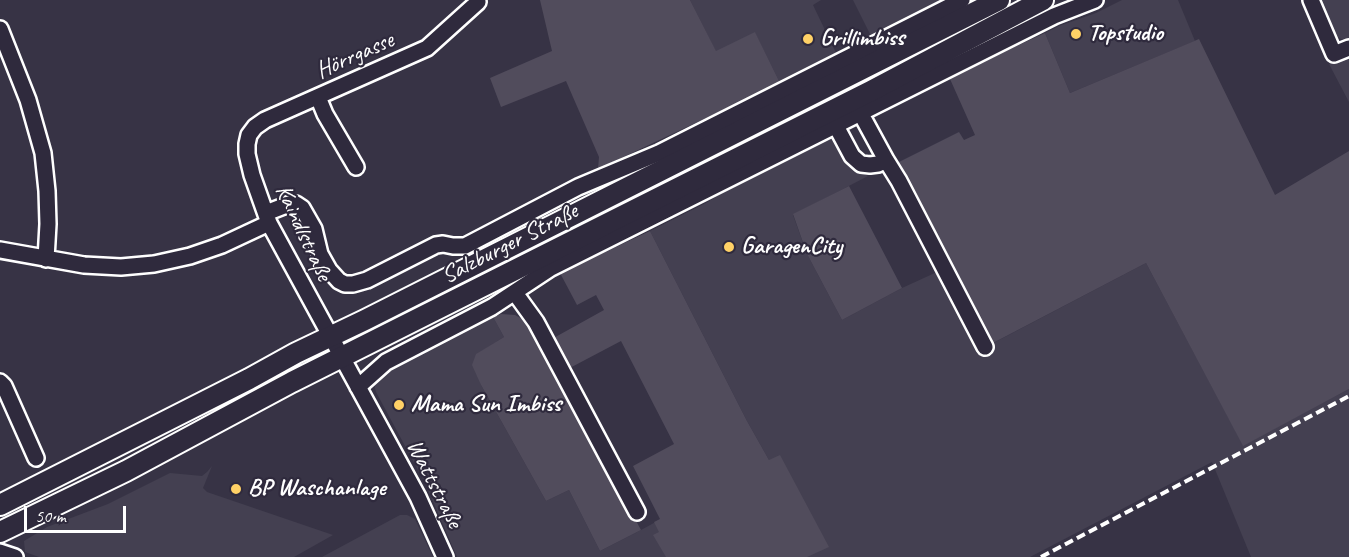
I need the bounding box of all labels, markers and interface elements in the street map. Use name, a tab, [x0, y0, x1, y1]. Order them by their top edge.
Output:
place label: Topstudio	[1088, 20, 1163, 48]
place label: Grillimbiss	[820, 25, 904, 53]
street label: Hörrgasse	[311, 26, 399, 86]
marker: Topstudio	[1069, 27, 1083, 41]
marker: Grillimbiss	[801, 32, 815, 46]
street label: Kaindlstraße	[268, 180, 338, 286]
street label: Salzburger Straße	[437, 197, 583, 291]
place label: GaragenCity	[741, 233, 842, 261]
marker: GaragenCity	[722, 240, 736, 254]
place label: Mama Sun Imbiss	[411, 391, 561, 419]
marker: Mama Sun Imbiss	[392, 398, 406, 412]
street label: Wattstraße	[400, 435, 468, 533]
place label: BP Waschanlage	[248, 475, 386, 503]
marker: BP Waschanlage	[229, 482, 243, 496]
scale bar	[27, 494, 129, 532]
text: 50 m	[35, 505, 66, 527]

